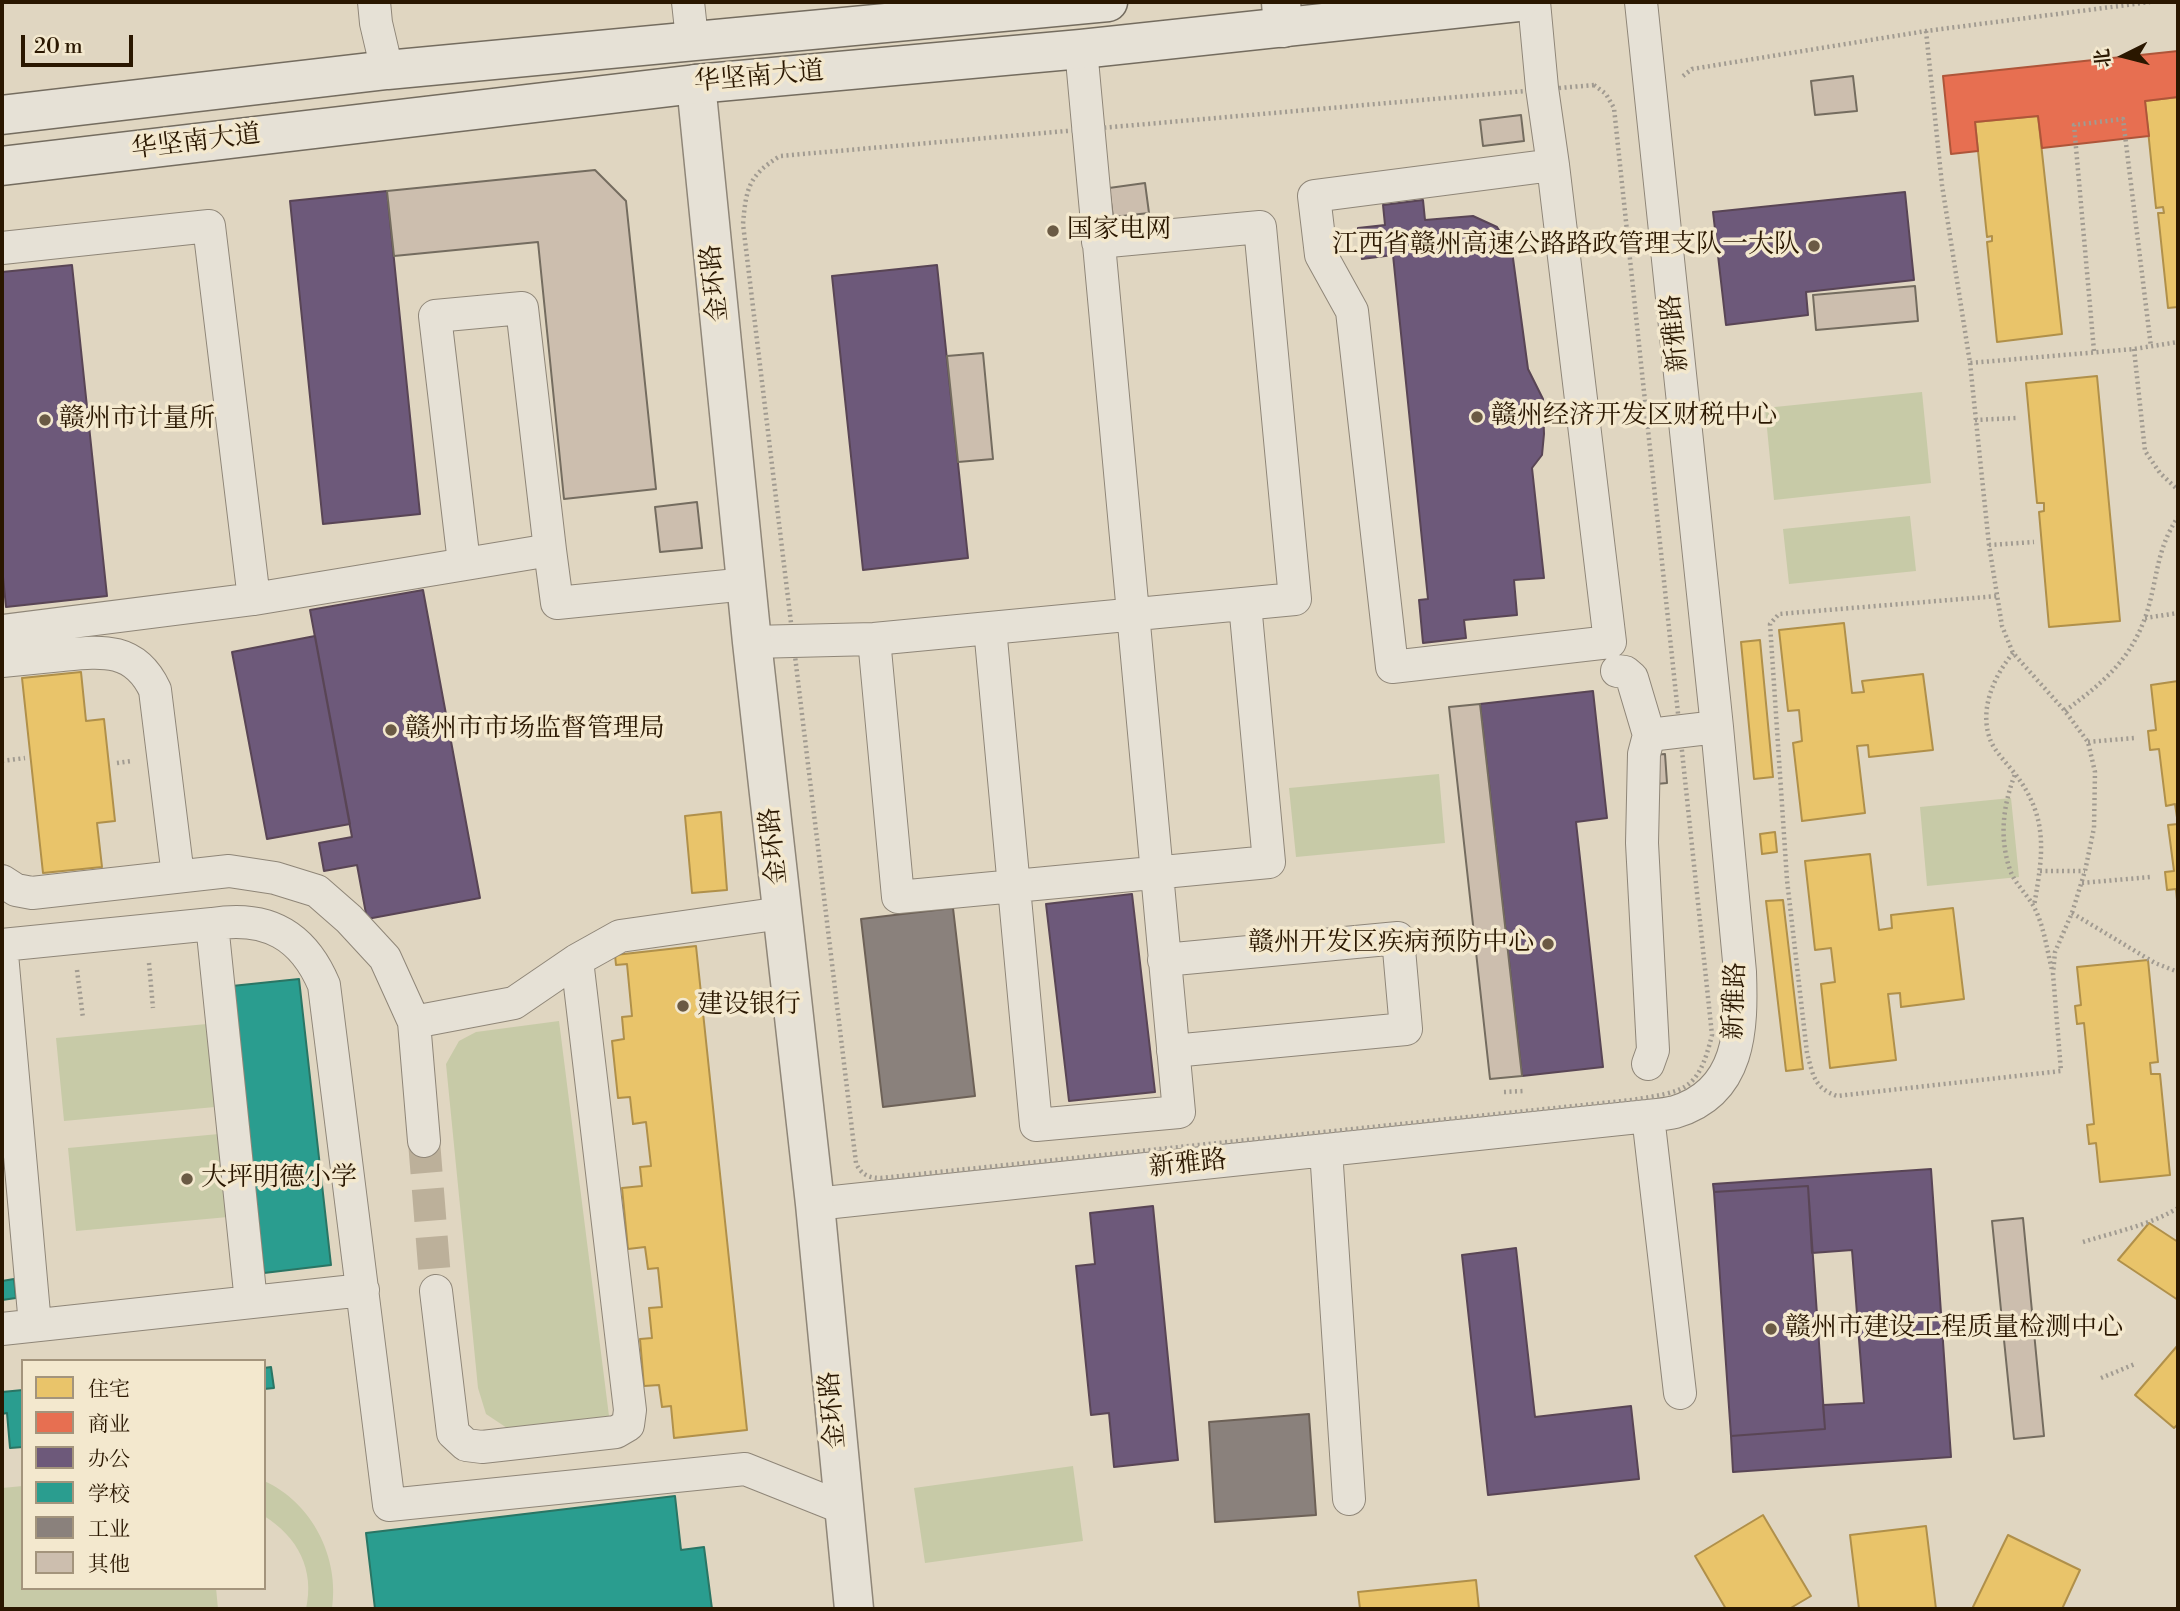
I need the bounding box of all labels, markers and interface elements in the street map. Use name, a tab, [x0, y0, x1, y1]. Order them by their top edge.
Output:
scale bar	[24, 21, 136, 65]
north arrow	[2089, 21, 2159, 91]
text: 20 m	[34, 34, 83, 60]
text: 北	[2090, 47, 2116, 69]
street label: 华坚南大道	[693, 57, 825, 99]
street label: 华坚南大道	[130, 120, 262, 166]
place label: 国家电网	[1067, 215, 1171, 247]
marker: 国家电网	[1045, 223, 1061, 239]
place label: 江西省赣州高速公路路政管理支队一大队	[1332, 230, 1800, 262]
marker: 江西省赣州高速公路路政管理支队一大队	[1806, 238, 1822, 254]
street label: 金环路	[696, 243, 736, 323]
street label: 新雅路	[1656, 293, 1696, 373]
place label: 赣州经济开发区财税中心	[1491, 401, 1777, 433]
place label: 赣州市计量所	[59, 404, 215, 436]
marker: 赣州经济开发区财税中心	[1469, 409, 1485, 425]
marker: 赣州市计量所	[37, 412, 53, 428]
place label: 赣州市市场监督管理局	[405, 714, 665, 746]
marker: 赣州市市场监督管理局	[383, 722, 399, 738]
street label: 金环路	[755, 806, 795, 886]
place label: 赣州开发区疾病预防中心	[1248, 928, 1534, 960]
marker: 赣州开发区疾病预防中心	[1540, 936, 1556, 952]
street label: 新雅路	[1719, 961, 1753, 1041]
place label: 建设银行	[697, 990, 801, 1022]
marker: 建设银行	[675, 998, 691, 1014]
street label: 新雅路	[1148, 1145, 1228, 1185]
place label: 大坪明德小学	[201, 1163, 357, 1195]
marker: 大坪明德小学	[179, 1171, 195, 1187]
place label: 赣州市建设工程质量检测中心	[1785, 1313, 2123, 1345]
marker: 赣州市建设工程质量检测中心	[1763, 1321, 1779, 1337]
legend	[21, 1359, 266, 1590]
street label: 金环路	[815, 1370, 853, 1450]
text: 住宅	[88, 1377, 130, 1403]
text: 商业	[88, 1412, 130, 1438]
text: 办公	[88, 1447, 130, 1473]
text: 学校	[88, 1482, 130, 1508]
text: 工业	[88, 1517, 130, 1543]
text: 其他	[88, 1552, 130, 1578]

